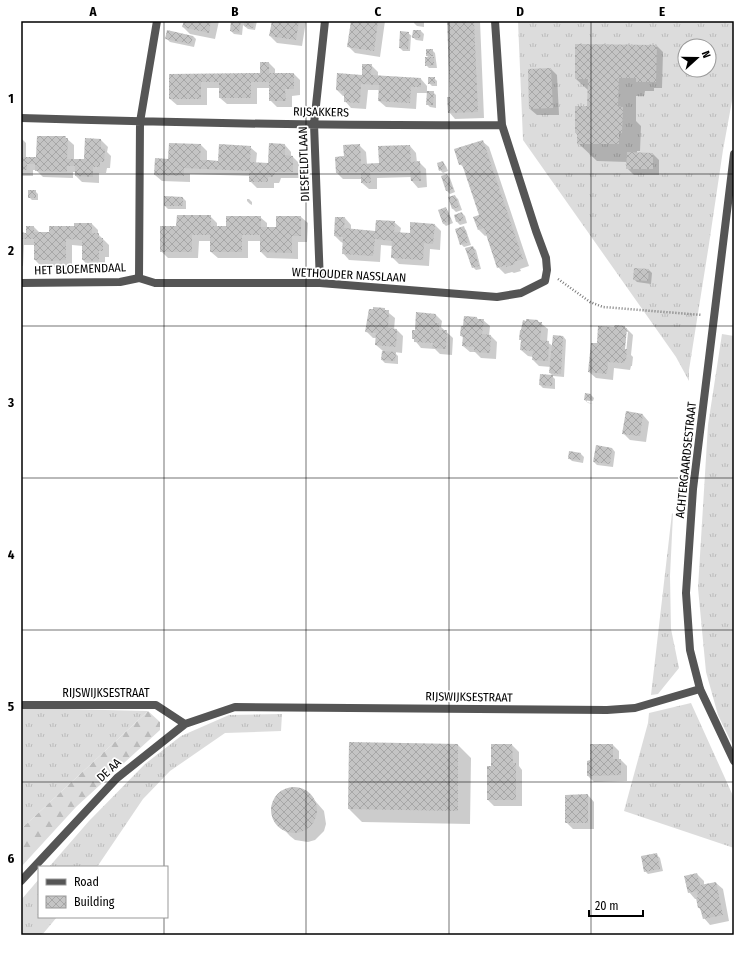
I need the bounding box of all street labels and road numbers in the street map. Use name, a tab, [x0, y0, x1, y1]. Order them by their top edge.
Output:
street label: RIJSAKKERS	[293, 105, 349, 119]
street label: DIESFELDTLAAN	[296, 126, 312, 202]
street label: HET BLOEMENDAAL	[34, 260, 127, 278]
street label: WETHOUDER NASSLAAN	[291, 265, 407, 285]
street label: ACHTERGAARDSESTRAAT	[673, 401, 699, 519]
street label: RIJSWIJKSESTRAAT	[62, 686, 150, 700]
street label: RIJSWIJKSESTRAAT	[425, 689, 513, 705]
street label: DE AA	[94, 755, 125, 785]

